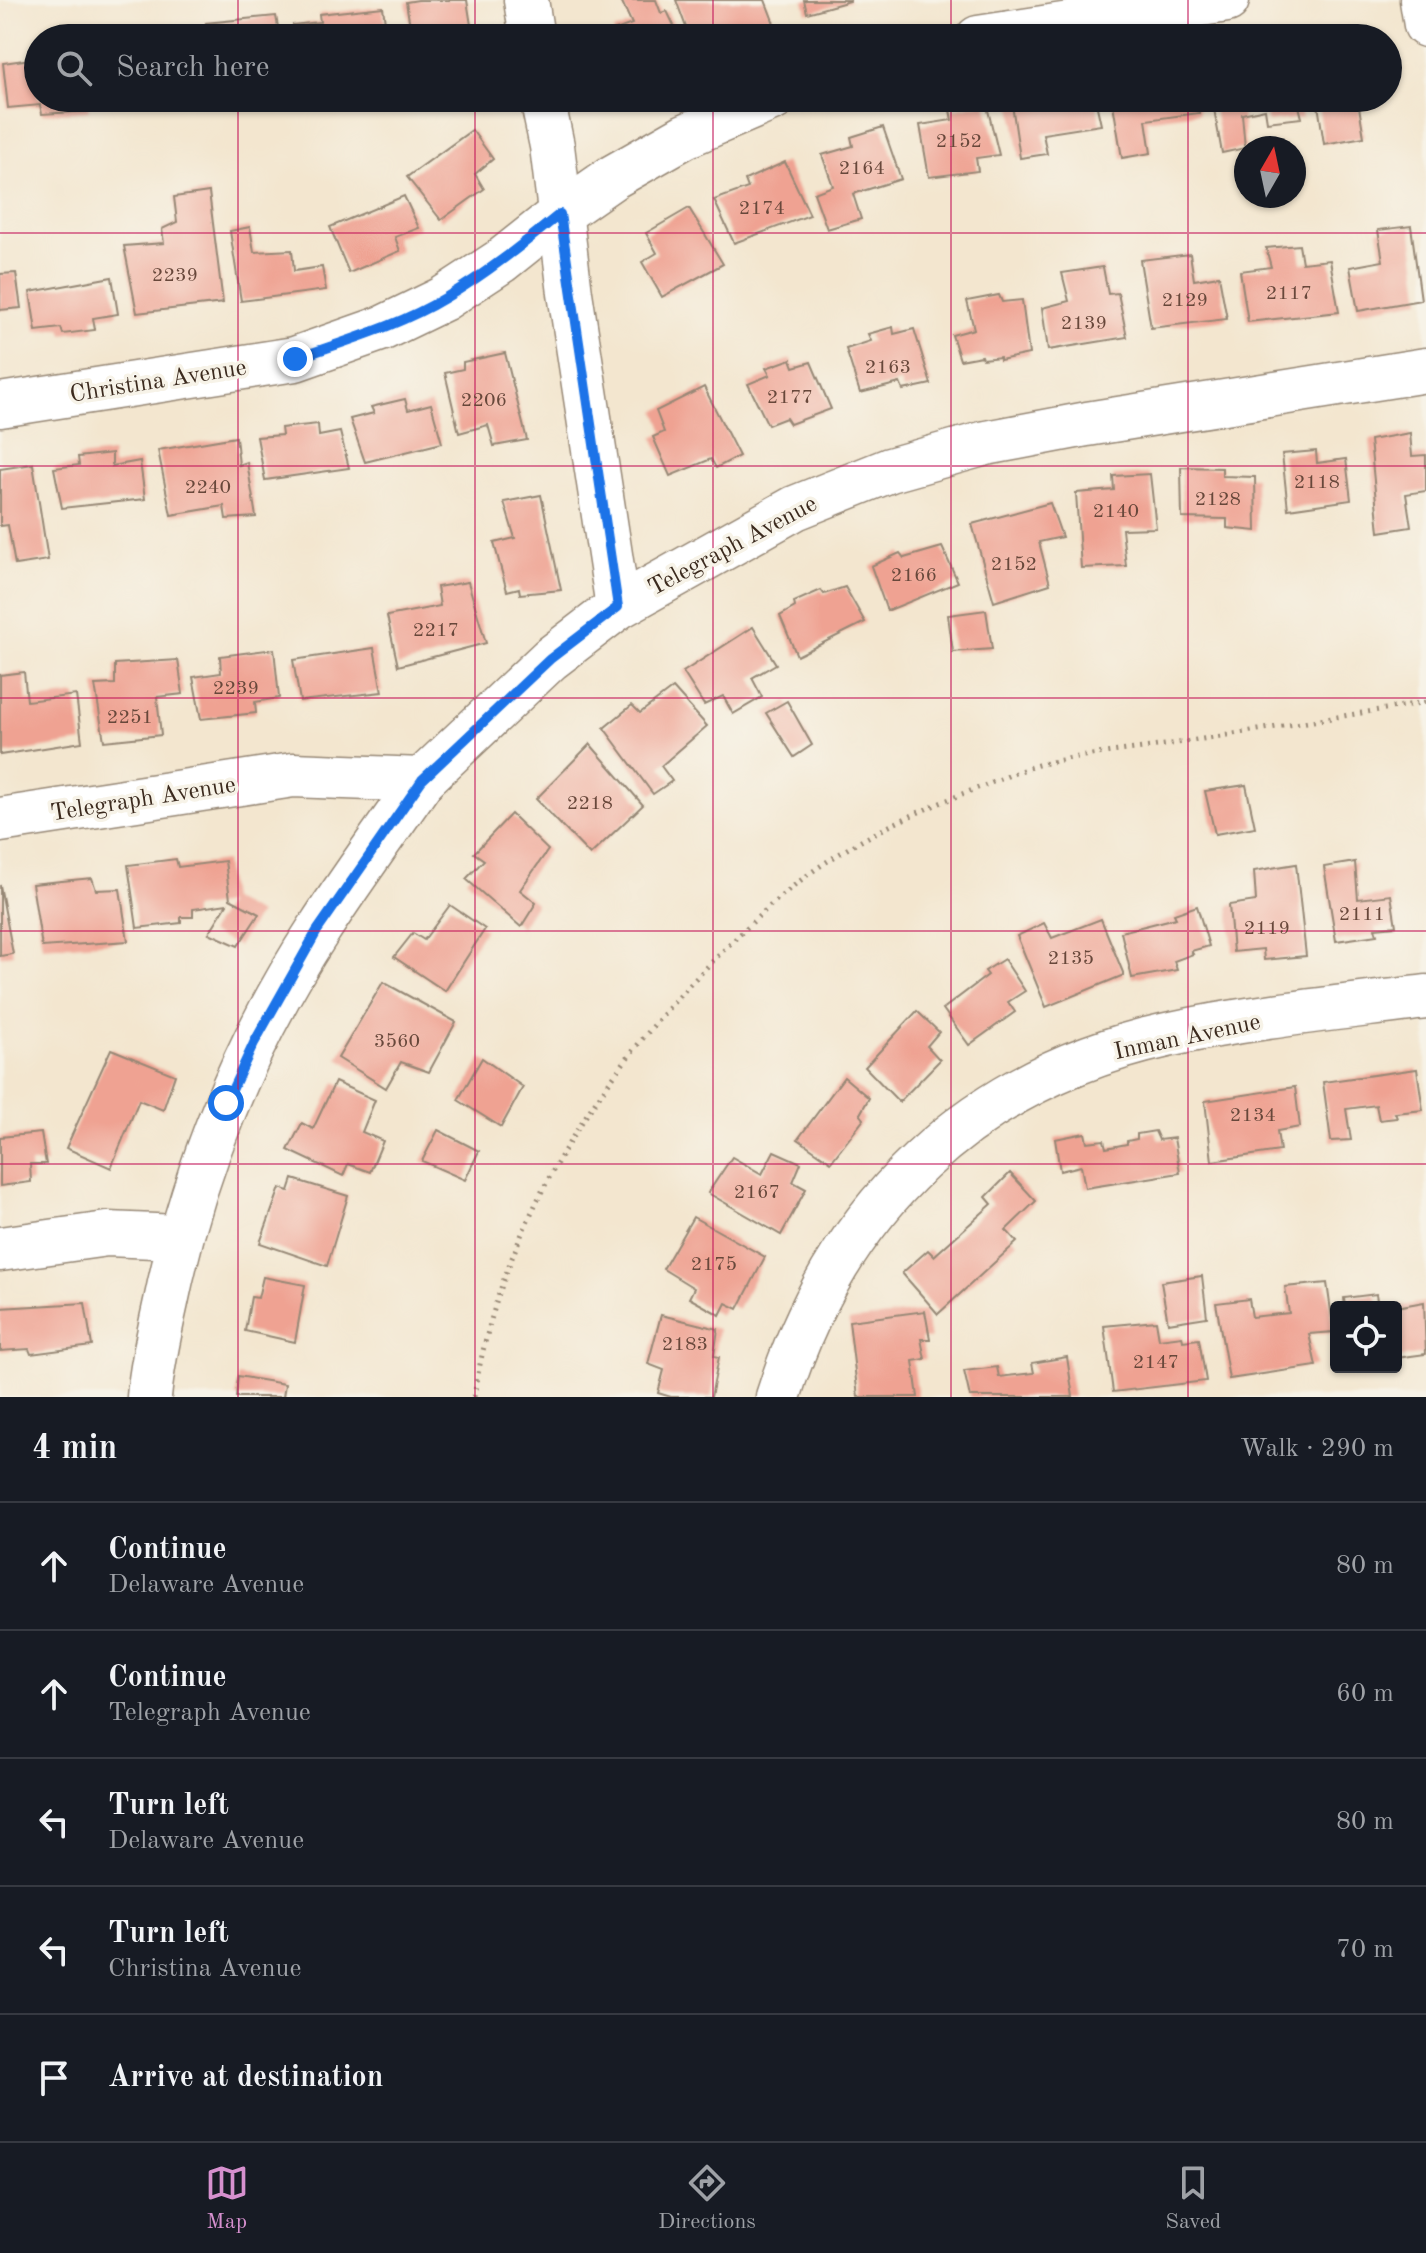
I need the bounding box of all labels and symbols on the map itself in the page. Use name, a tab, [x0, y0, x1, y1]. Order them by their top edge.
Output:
house number: 2152	[936, 132, 982, 152]
north arrow	[1234, 136, 1306, 208]
house number: 2164	[839, 159, 885, 179]
house number: 2174	[739, 199, 785, 219]
house number: 2239	[152, 266, 198, 286]
house number: 2117	[1266, 284, 1312, 304]
house number: 2129	[1162, 291, 1208, 311]
house number: 2139	[1061, 314, 1107, 334]
route end	[277, 341, 313, 377]
street label: Christina Avenue	[68, 356, 248, 408]
house number: 2163	[865, 358, 911, 378]
house number: 2177	[767, 388, 813, 408]
house number: 2206	[461, 391, 507, 411]
house number: 2118	[1294, 473, 1340, 493]
house number: 2240	[185, 478, 231, 498]
house number: 2128	[1195, 490, 1241, 510]
street label: Telegraph Avenue	[645, 492, 821, 601]
house number: 2140	[1093, 502, 1139, 522]
house number: 2152	[991, 555, 1037, 575]
house number: 2166	[891, 566, 937, 586]
house number: 2217	[413, 621, 459, 641]
house number: 2239	[213, 679, 259, 699]
house number: 2251	[107, 708, 153, 728]
street label: Telegraph Avenue	[49, 773, 238, 826]
house number: 2218	[567, 794, 613, 814]
house number: 2111	[1339, 905, 1385, 925]
house number: 2119	[1244, 919, 1290, 939]
house number: 2135	[1048, 949, 1094, 969]
street label: Inman Avenue	[1112, 1011, 1263, 1065]
house number: 3560	[374, 1032, 420, 1052]
route start	[208, 1085, 244, 1121]
house number: 2134	[1230, 1106, 1276, 1126]
house number: 2167	[734, 1183, 780, 1203]
house number: 2175	[691, 1255, 737, 1275]
house number: 2183	[662, 1335, 708, 1355]
house number: 2147	[1133, 1353, 1179, 1373]

